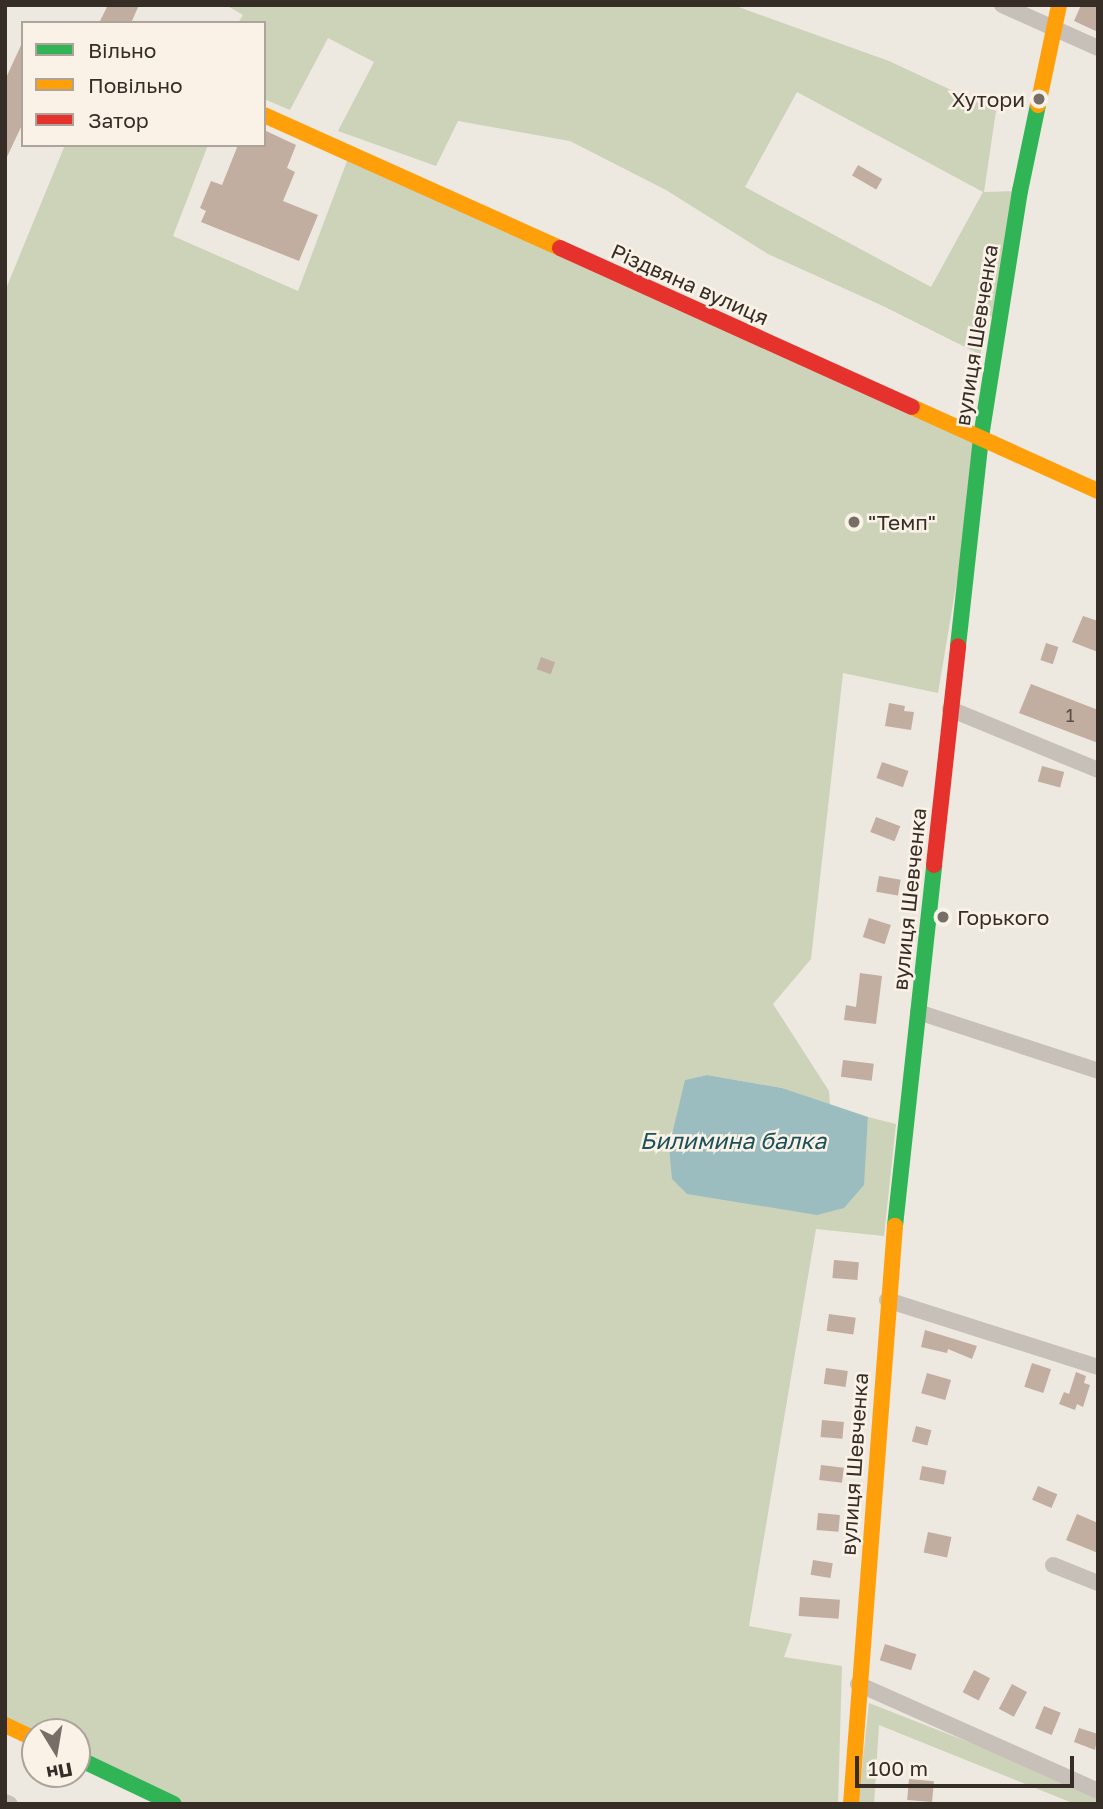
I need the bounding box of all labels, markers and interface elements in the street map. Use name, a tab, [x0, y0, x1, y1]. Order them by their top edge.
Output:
legend	[21, 21, 266, 147]
text: Вільно	[88, 37, 156, 63]
text: Повільно	[88, 72, 183, 98]
place label: Хутори	[951, 86, 1025, 112]
marker: Хутори	[1031, 91, 1047, 107]
text: Затор	[88, 107, 149, 133]
street label: Різдвяна вулиця	[607, 238, 773, 330]
street label: вулиця Шевченка	[949, 243, 1003, 427]
place label: "Темп"	[868, 509, 936, 535]
marker: "Темп"	[846, 514, 862, 530]
house number: 1	[1066, 704, 1074, 726]
street label: вулиця Шевченка	[887, 807, 931, 991]
place label: Горького	[957, 904, 1049, 930]
marker: Горького	[935, 909, 951, 925]
water label: Билимина балка	[640, 1126, 826, 1154]
street label: вулиця Шевченка	[835, 1372, 873, 1556]
north arrow	[21, 1718, 91, 1788]
scale bar	[858, 1742, 1077, 1786]
text: 100 m	[868, 1755, 928, 1781]
text: Пн	[45, 1758, 75, 1786]

